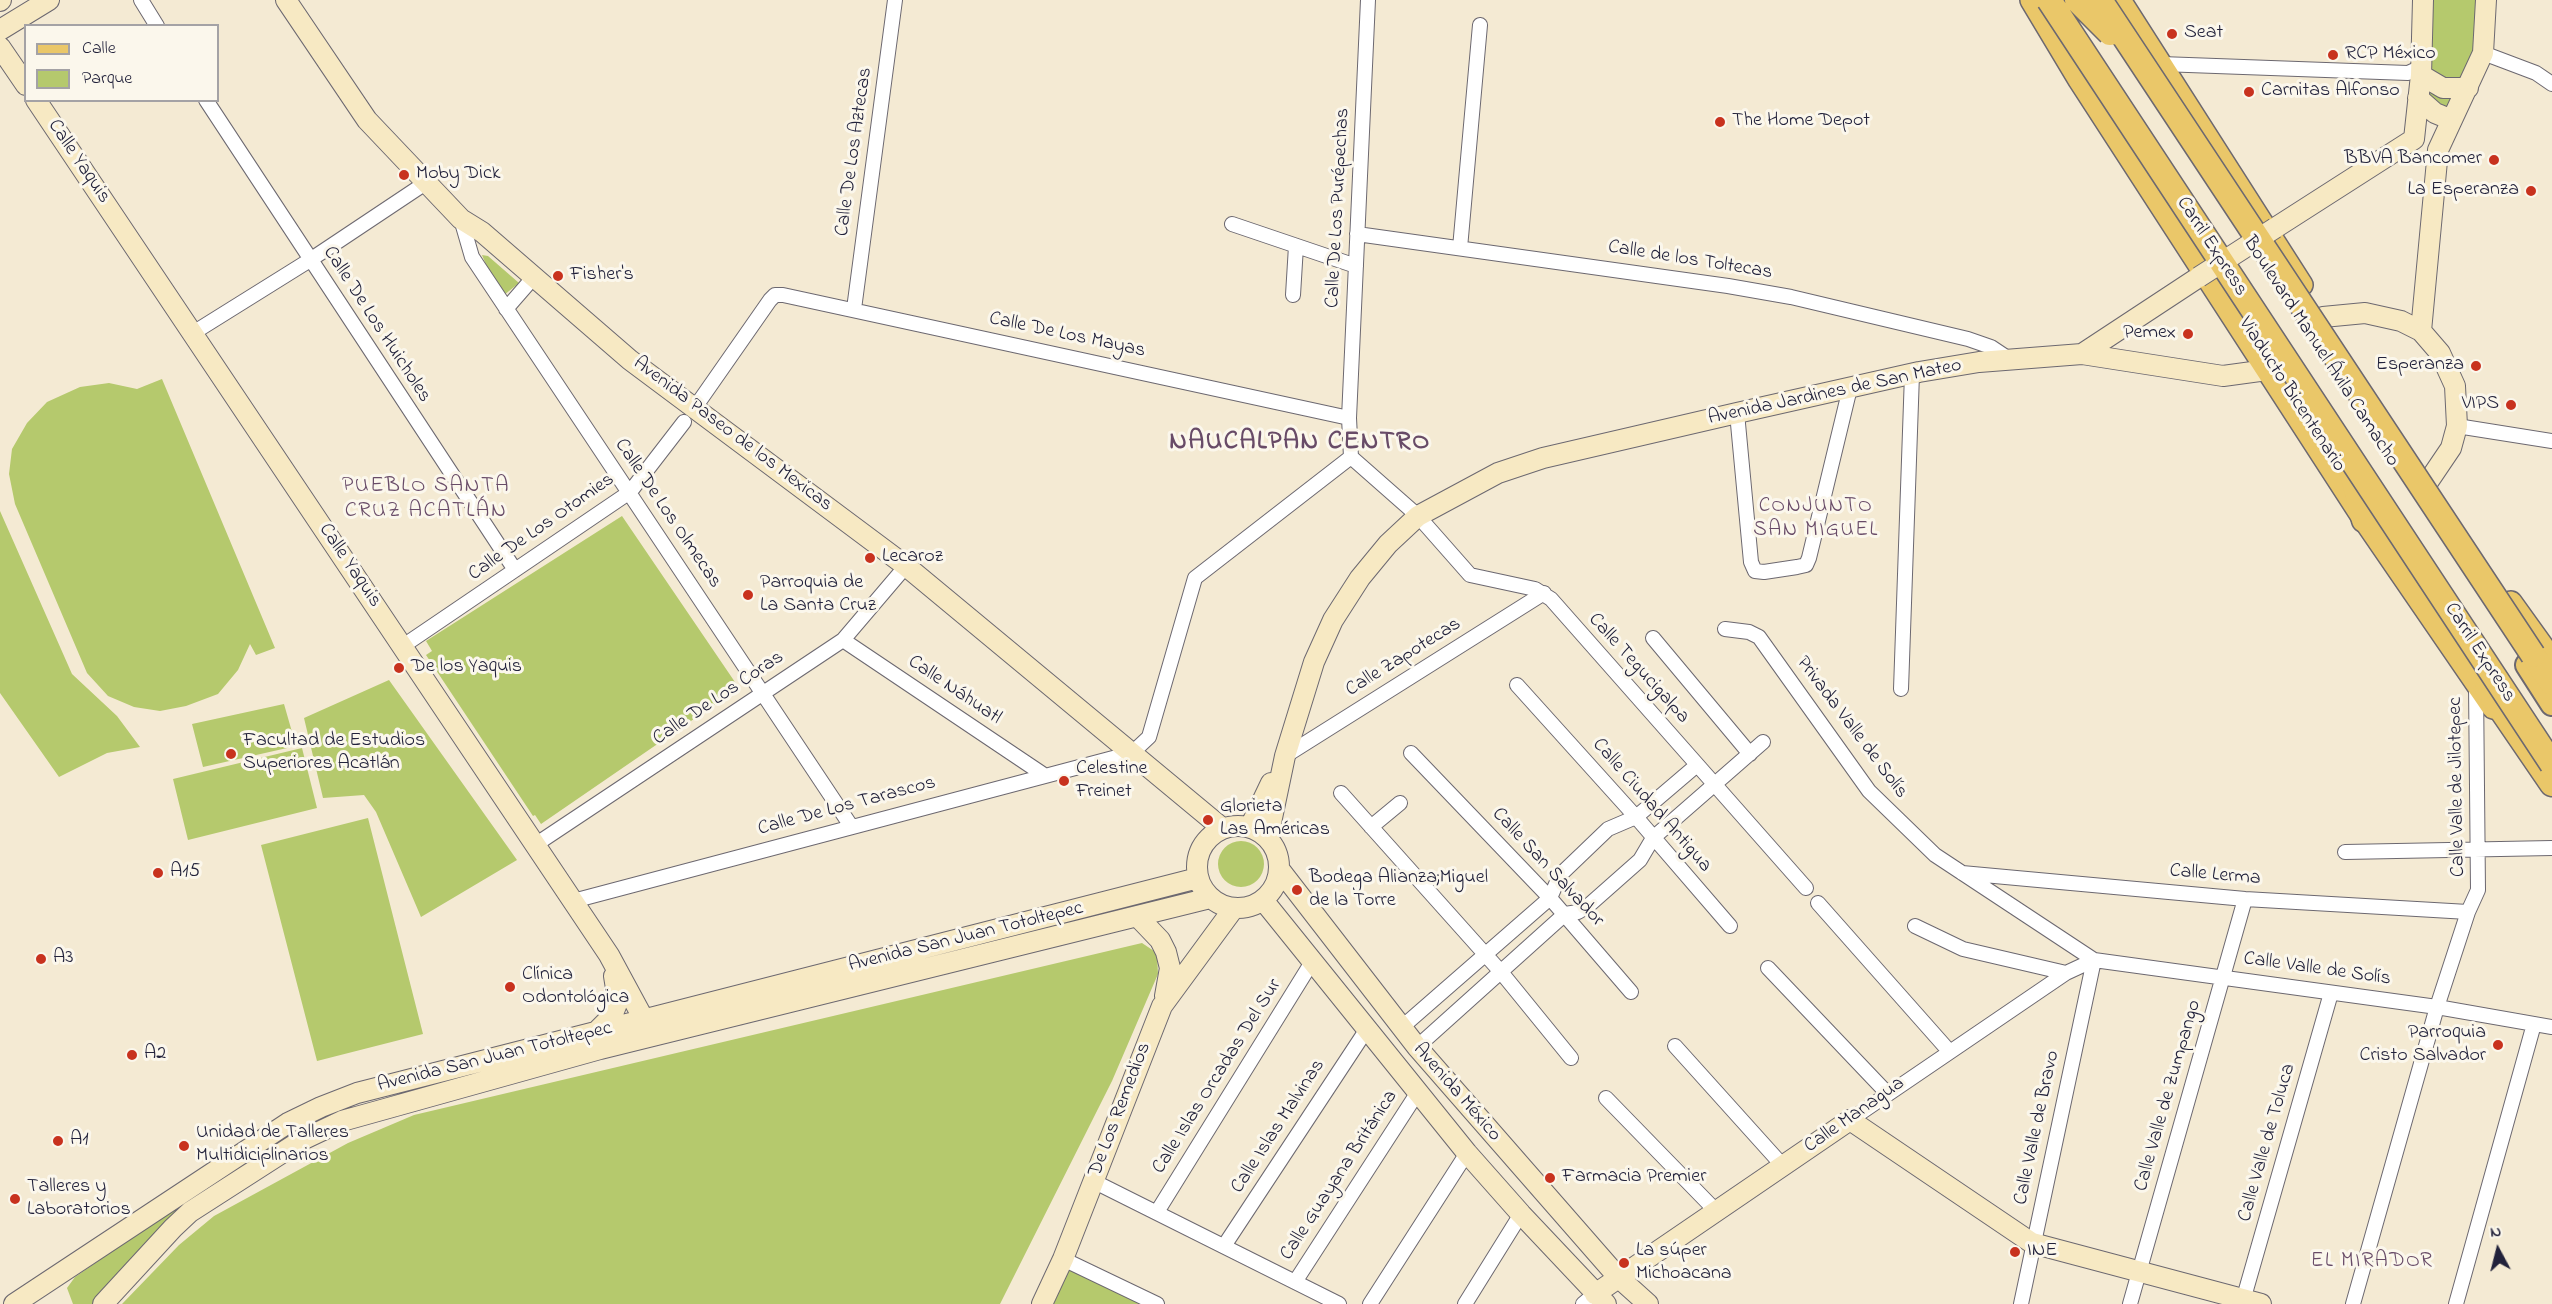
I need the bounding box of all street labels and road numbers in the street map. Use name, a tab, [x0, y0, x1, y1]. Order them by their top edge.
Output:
street label: Calle De Los Aztecas	[831, 66, 879, 238]
street label: Calle De Los Purépechas	[1322, 107, 1356, 309]
street label: Calle Yaquis	[41, 116, 115, 208]
street label: Carril Express	[2170, 193, 2252, 301]
street label: Boulevard Manuel Ávila Camacho	[2236, 232, 2404, 472]
street label: Calle de los Toltecas	[1606, 236, 1774, 286]
street label: Calle De Los Huicholes	[317, 242, 435, 408]
street label: Calle De Los Mayas	[987, 308, 1147, 364]
street label: Viaducto Bicentenario	[2232, 313, 2350, 477]
street label: Avenida Paseo de los Mexicas	[628, 352, 836, 518]
street label: Avenida Jardines de San Mateo	[1706, 354, 1964, 432]
street label: Calle De Los Olmecas	[608, 435, 726, 593]
street label: Calle De Los Otomies	[464, 469, 620, 587]
street label: Calle Yaquis	[312, 520, 386, 612]
street label: Carril Express	[2438, 599, 2520, 707]
street label: Calle Tegucigalpa	[1582, 609, 1694, 729]
street label: Calle Zapotecas	[1342, 613, 1466, 703]
street label: Calle De Los Coras	[649, 646, 789, 752]
street label: Calle Náhuatl	[903, 651, 1005, 731]
street label: Privada Valle de Solís	[1790, 652, 1912, 804]
street label: Calle Valle de Jilotepec	[2444, 697, 2472, 877]
street label: Calle Ciudad Antigua	[1586, 734, 1716, 878]
street label: Calle De Los Tarascos	[756, 772, 938, 842]
street label: Calle San Salvador	[1486, 803, 1608, 933]
street label: Calle Lerma	[2168, 860, 2262, 892]
street label: Avenida San Juan Totoltepec	[846, 897, 1086, 979]
street label: Calle Valle de Solís	[2242, 948, 2392, 992]
street label: Calle Islas Orcadas Del Sur	[1148, 975, 1288, 1179]
street label: Calle Valle de Zumpango	[2130, 998, 2208, 1194]
street label: Avenida San Juan Totoltepec	[375, 1017, 615, 1099]
street label: Avenida México	[1407, 1039, 1505, 1147]
street label: De Los Remedios	[1084, 1040, 1158, 1180]
street label: Calle Valle de Bravo	[2010, 1049, 2066, 1207]
street label: Calle Islas Malvinas	[1227, 1055, 1331, 1199]
street label: Calle Valle de Toluca	[2234, 1061, 2302, 1225]
street label: Calle Managua	[1800, 1073, 1910, 1159]
street label: Calle Guayana Británica	[1276, 1086, 1404, 1266]

